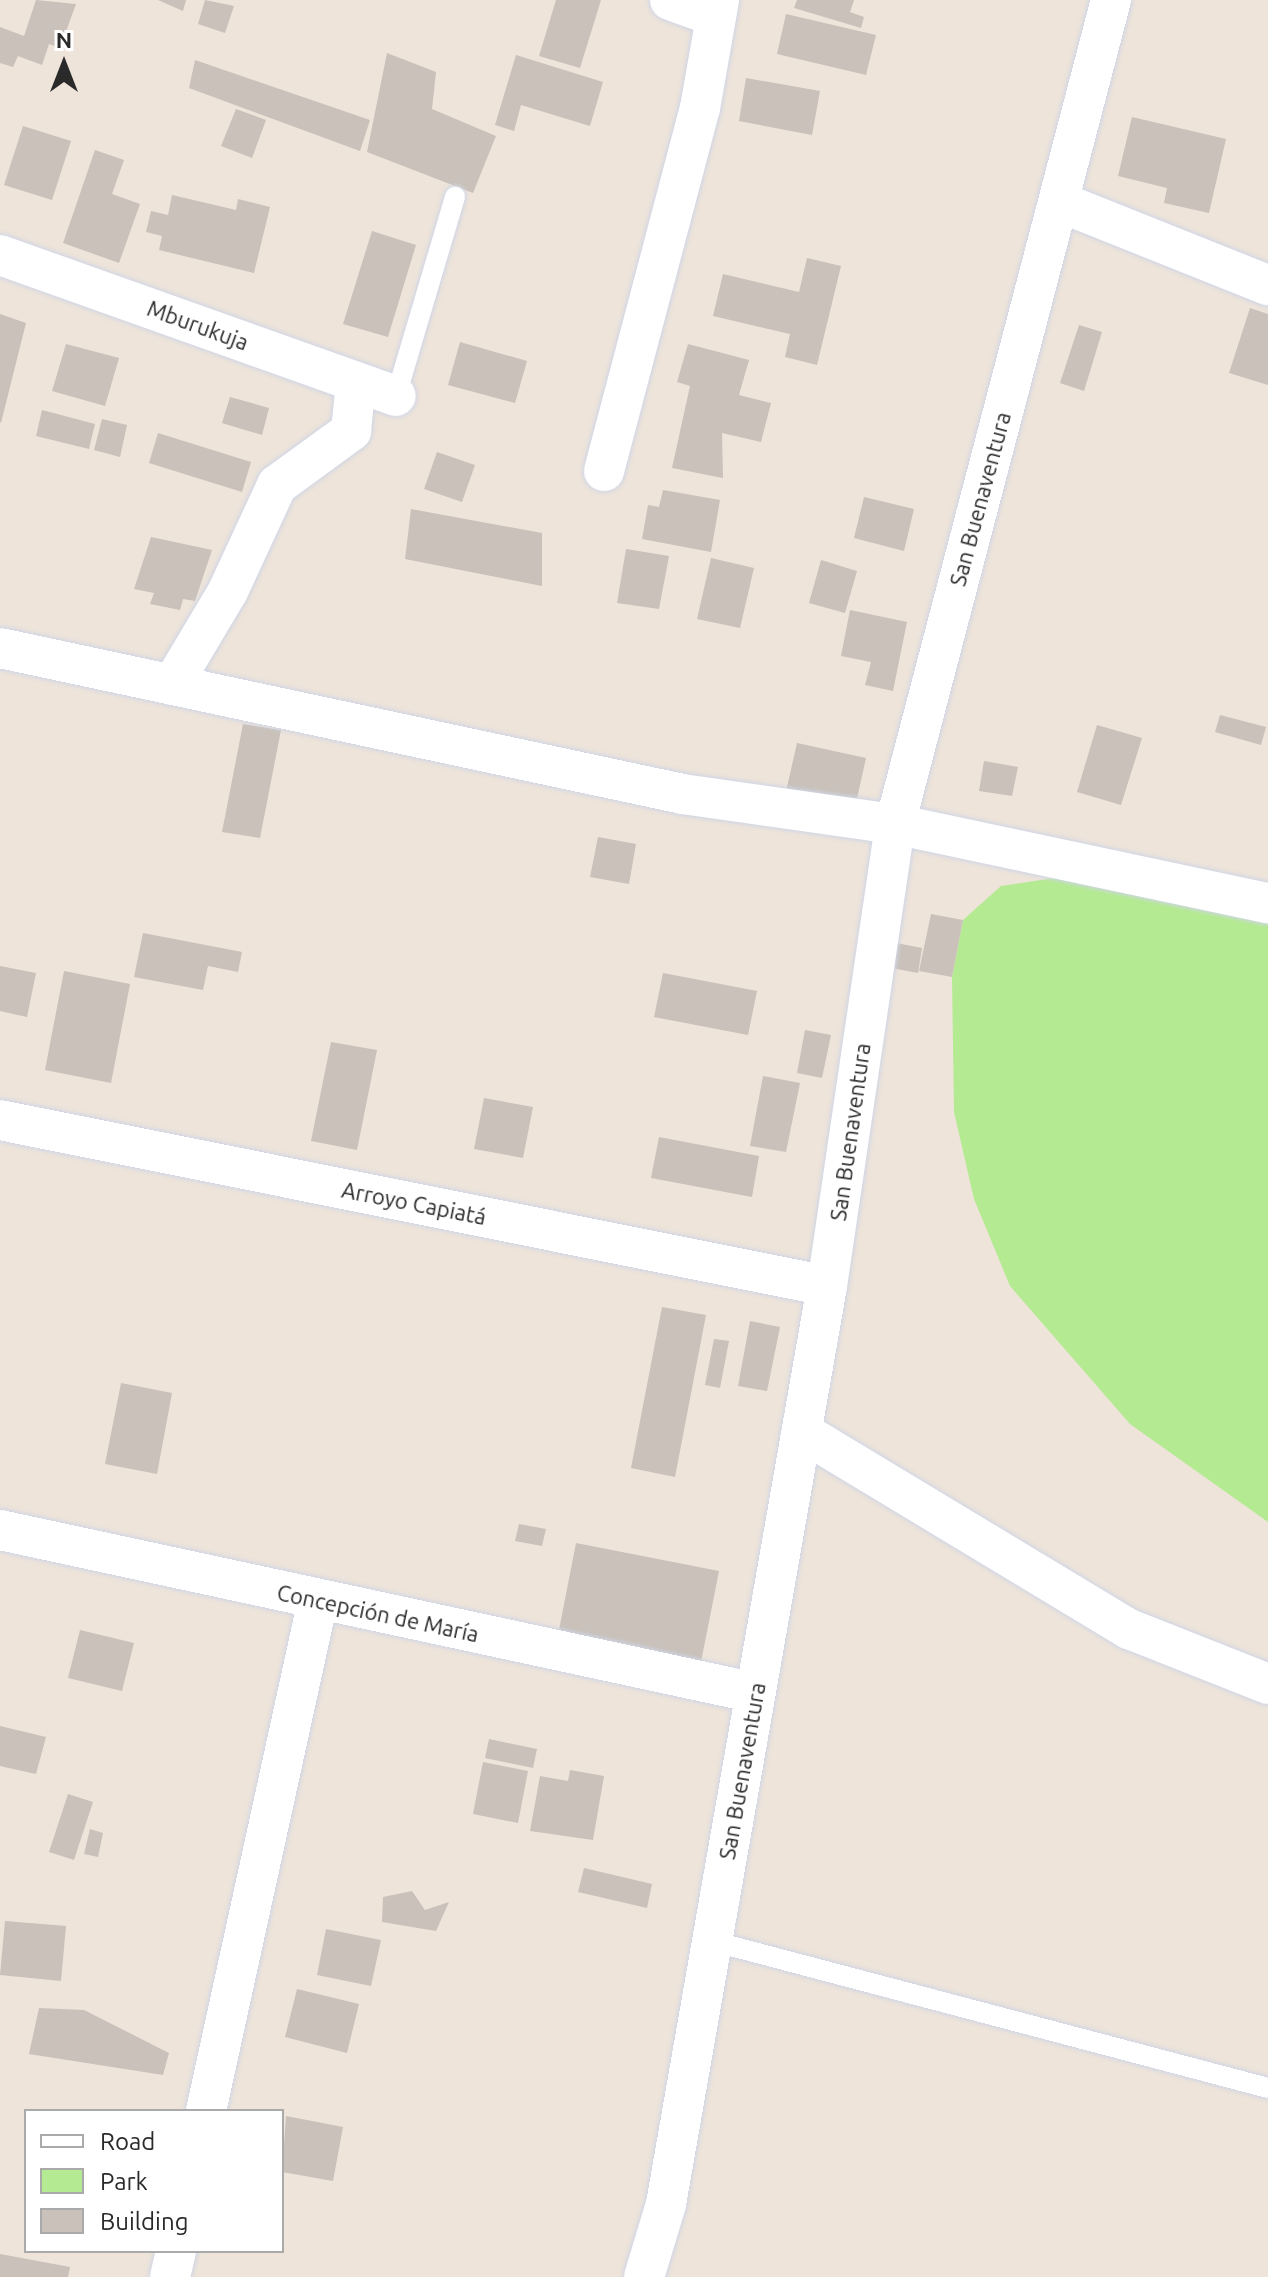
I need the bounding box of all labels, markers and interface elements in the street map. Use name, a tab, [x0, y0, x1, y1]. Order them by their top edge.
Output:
north arrow	[24, 24, 104, 104]
text: N	[56, 27, 72, 52]
street label: Mburukuja	[144, 295, 252, 355]
street label: San Buenaventura	[944, 409, 1016, 589]
street label: San Buenaventura	[824, 1041, 876, 1223]
street label: Arroyo Capiatá	[340, 1176, 488, 1230]
street label: Concepción de María	[275, 1579, 481, 1647]
street label: San Buenaventura	[713, 1680, 771, 1862]
legend	[24, 2109, 284, 2253]
text: Road	[100, 2128, 155, 2155]
text: Park	[100, 2168, 148, 2195]
text: Building	[100, 2208, 188, 2235]

